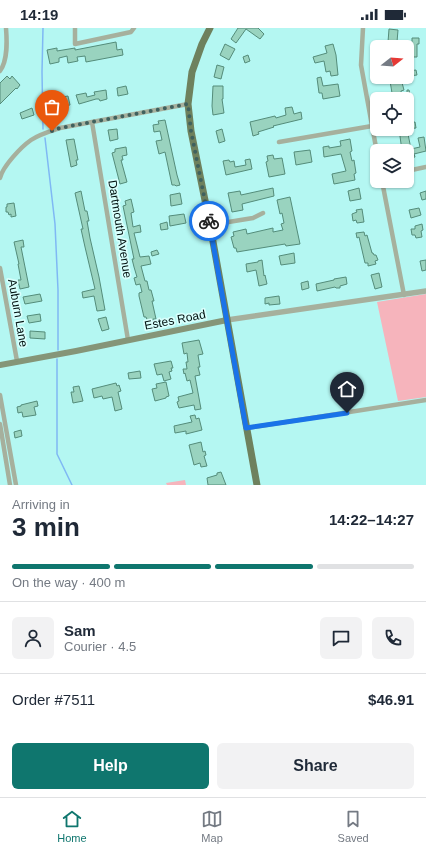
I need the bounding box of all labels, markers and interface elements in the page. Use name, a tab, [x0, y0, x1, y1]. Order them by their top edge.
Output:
text: 14:19	[20, 6, 58, 23]
north arrow	[370, 40, 414, 84]
map controls	[370, 40, 414, 188]
pin	[35, 90, 69, 131]
button: locate	[370, 92, 414, 136]
icon: bag	[41, 96, 63, 118]
button: layers	[370, 144, 414, 188]
street label: Dartmouth Avenue	[105, 179, 135, 279]
courier	[189, 201, 229, 241]
icon: bike	[198, 210, 220, 232]
street label: Auburn Lane	[5, 278, 31, 348]
street label: Estes Road	[143, 307, 207, 333]
pin	[330, 372, 364, 413]
icon: home	[336, 378, 358, 400]
text: Arriving in	[12, 497, 70, 512]
text: 14:22–14:27	[329, 511, 414, 528]
text: 3 min	[12, 512, 80, 542]
text: On the way · 400 m	[12, 575, 125, 590]
button: person	[12, 617, 54, 659]
button: chat	[320, 617, 362, 659]
button: phone	[372, 617, 414, 659]
text: Sam	[64, 622, 96, 639]
text: Courier · 4.5	[64, 639, 136, 654]
text: Order #7511	[12, 691, 95, 708]
text: $46.91	[368, 691, 414, 708]
button: Help	[12, 743, 209, 789]
button: Share	[217, 743, 414, 789]
tab: Home	[57, 808, 87, 844]
tab: Map	[201, 808, 223, 844]
tab: Saved	[338, 808, 369, 844]

